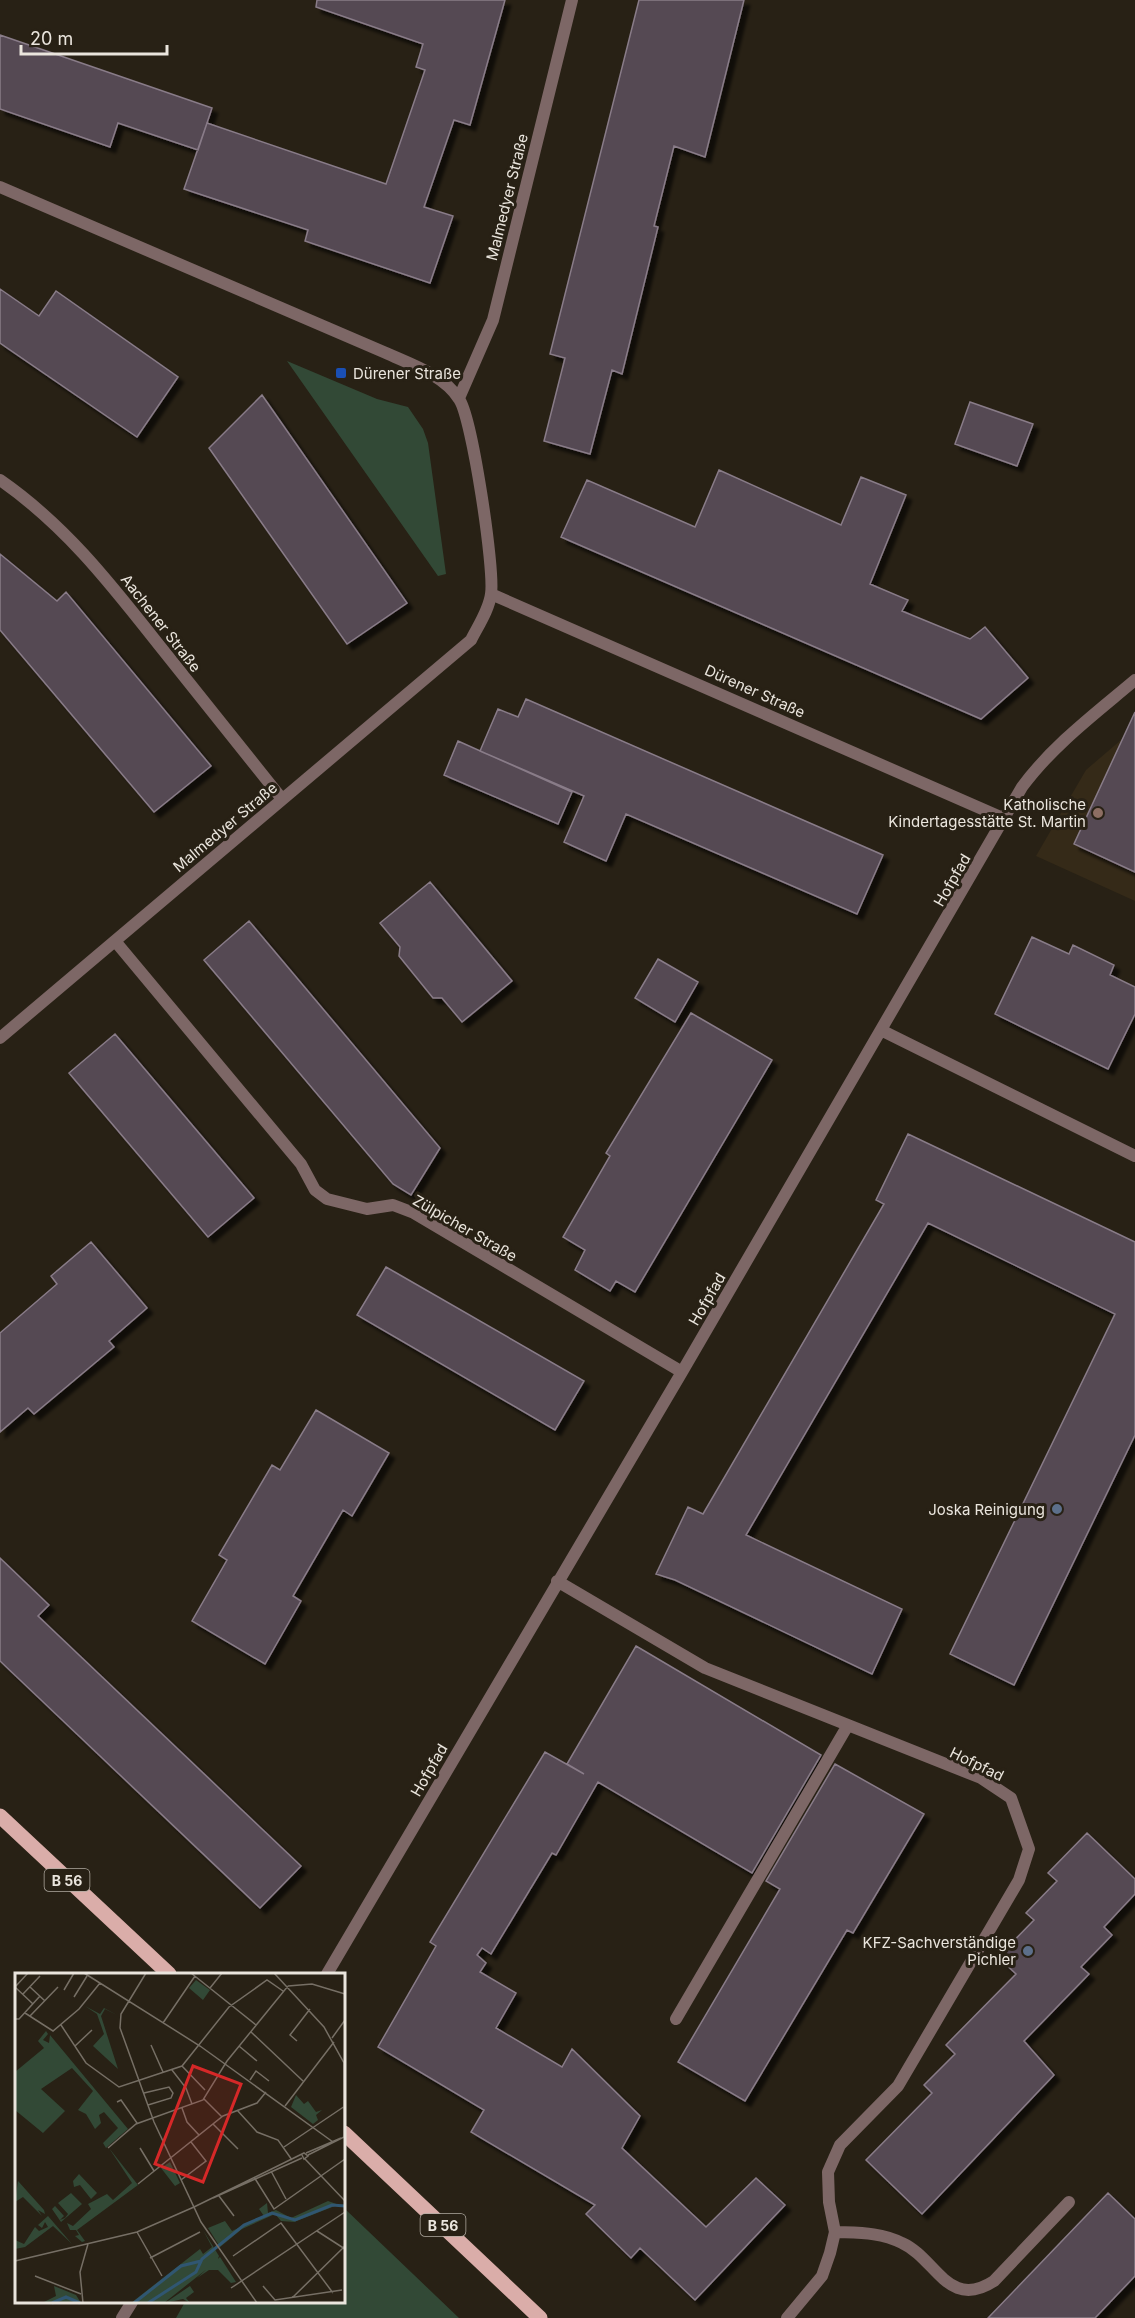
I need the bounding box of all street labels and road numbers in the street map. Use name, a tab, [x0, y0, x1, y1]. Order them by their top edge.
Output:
street label: Malmedyer Straße	[482, 132, 532, 262]
street label: Aachener Straße	[117, 570, 205, 676]
street label: Dürener Straße	[702, 660, 808, 722]
street label: Malmedyer Straße	[169, 778, 281, 876]
street label: Hofpfad	[929, 850, 975, 910]
street label: Zülpicher Straße	[409, 1190, 521, 1266]
street label: Hofpfad	[684, 1269, 730, 1329]
street label: Hofpfad	[406, 1740, 452, 1800]
street label: Hofpfad	[947, 1743, 1007, 1785]
road number: B 56	[44, 1869, 90, 1891]
road number: B 56	[420, 2214, 466, 2236]

